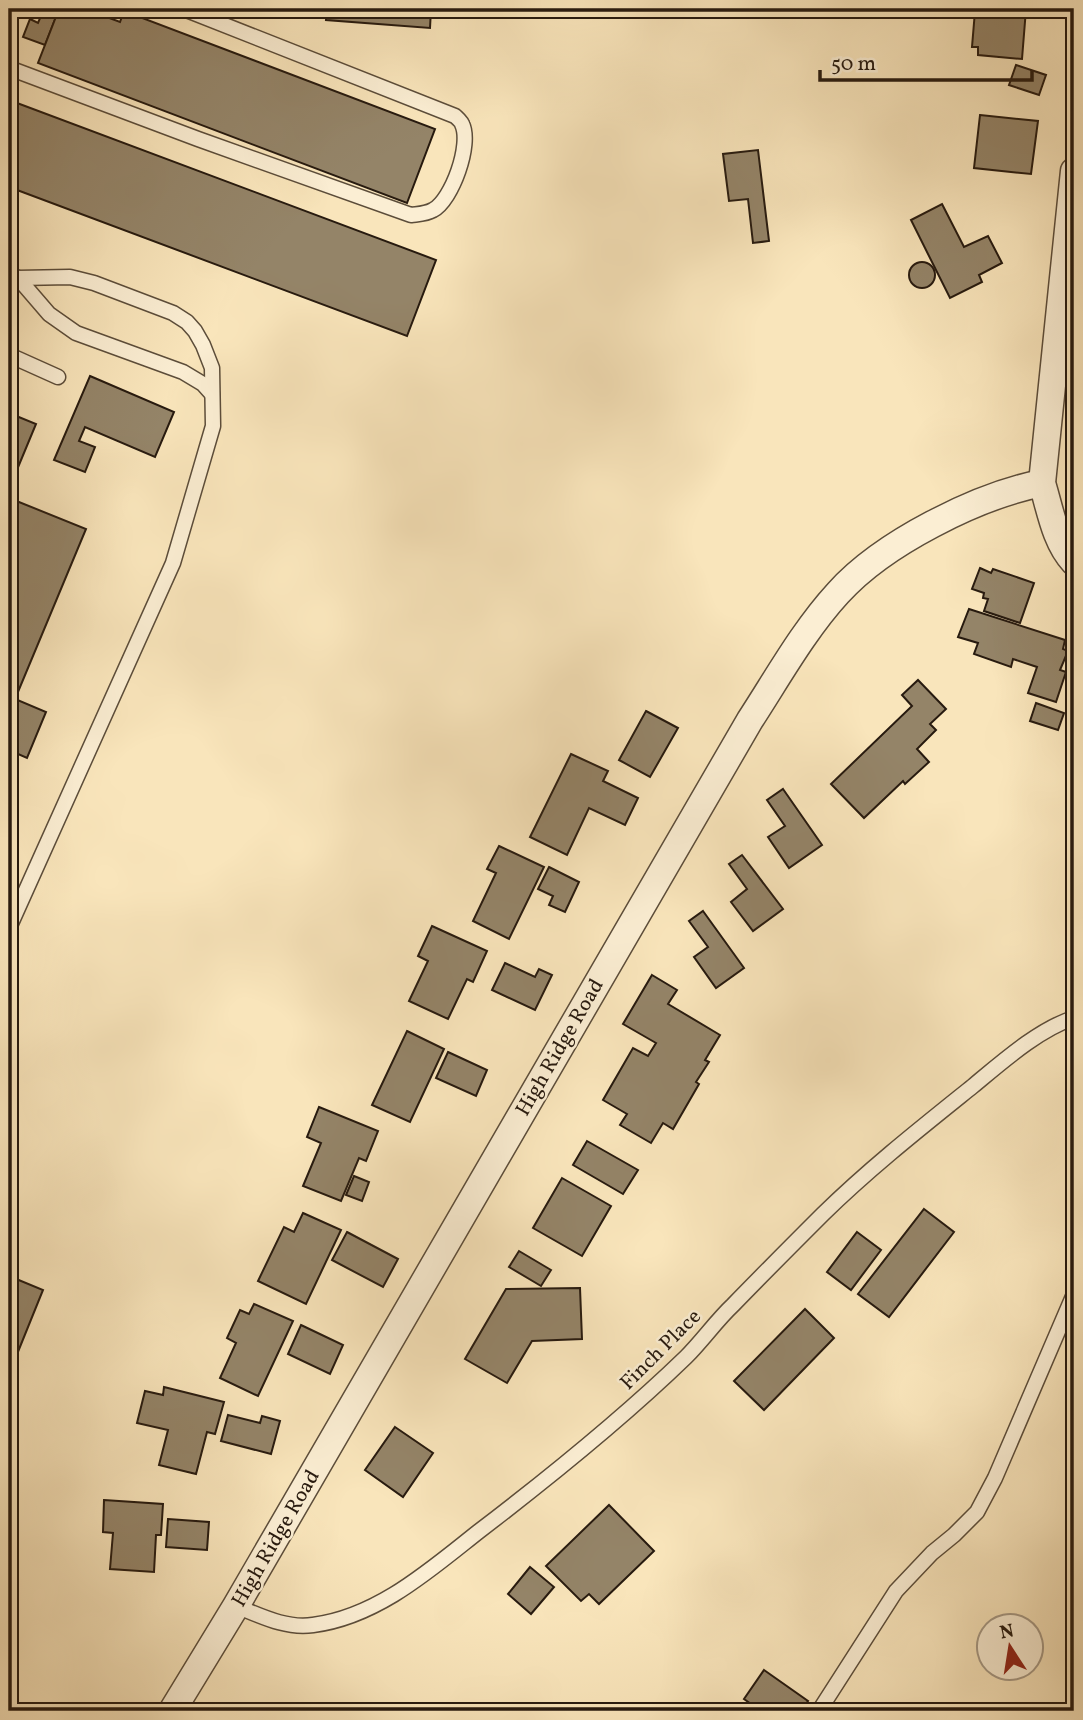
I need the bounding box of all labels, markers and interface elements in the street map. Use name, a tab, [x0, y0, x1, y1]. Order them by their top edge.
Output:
scale bar	[820, 38, 1032, 82]
text: 50 m	[831, 50, 876, 79]
street label: High Ridge Road	[509, 974, 611, 1122]
street label: Finch Place	[614, 1303, 708, 1397]
street label: High Ridge Road	[225, 1465, 327, 1613]
north arrow	[974, 1612, 1044, 1682]
text: N	[997, 1618, 1017, 1646]

